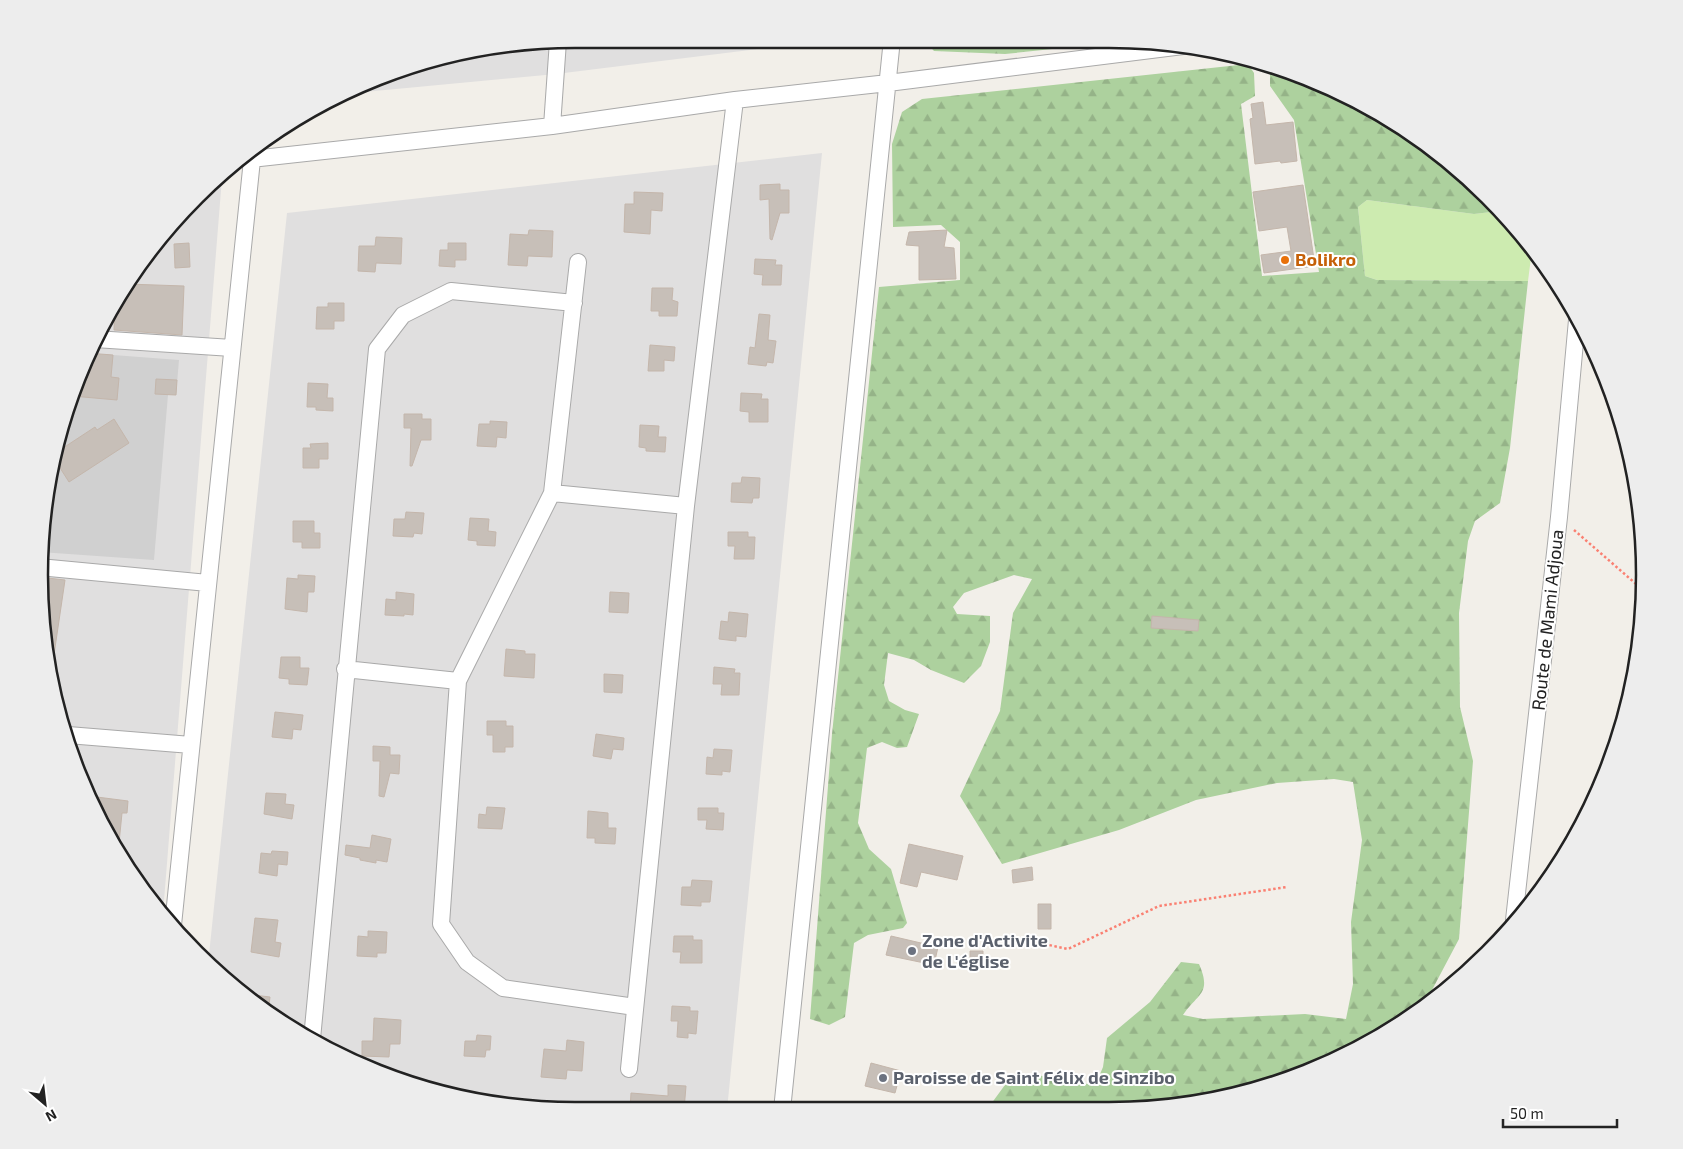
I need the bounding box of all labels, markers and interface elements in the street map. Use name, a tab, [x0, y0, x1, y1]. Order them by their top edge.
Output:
place label: Bolikro	[1295, 248, 1356, 270]
marker: Bolikro	[1279, 254, 1291, 266]
street label: Route de Mami Adjoua	[1527, 528, 1567, 712]
place label: Zone d'Activite de L'église	[922, 929, 1048, 972]
marker: Zone d'Activite de L'église	[906, 945, 918, 957]
place label: Paroisse de Saint Félix de Sinzibo	[893, 1066, 1175, 1088]
marker: Paroisse de Saint Félix de Sinzibo	[877, 1072, 889, 1084]
north arrow	[20, 1079, 70, 1129]
scale bar	[1503, 1096, 1617, 1128]
text: 50 m	[1510, 1104, 1544, 1122]
text: N	[43, 1106, 60, 1126]

